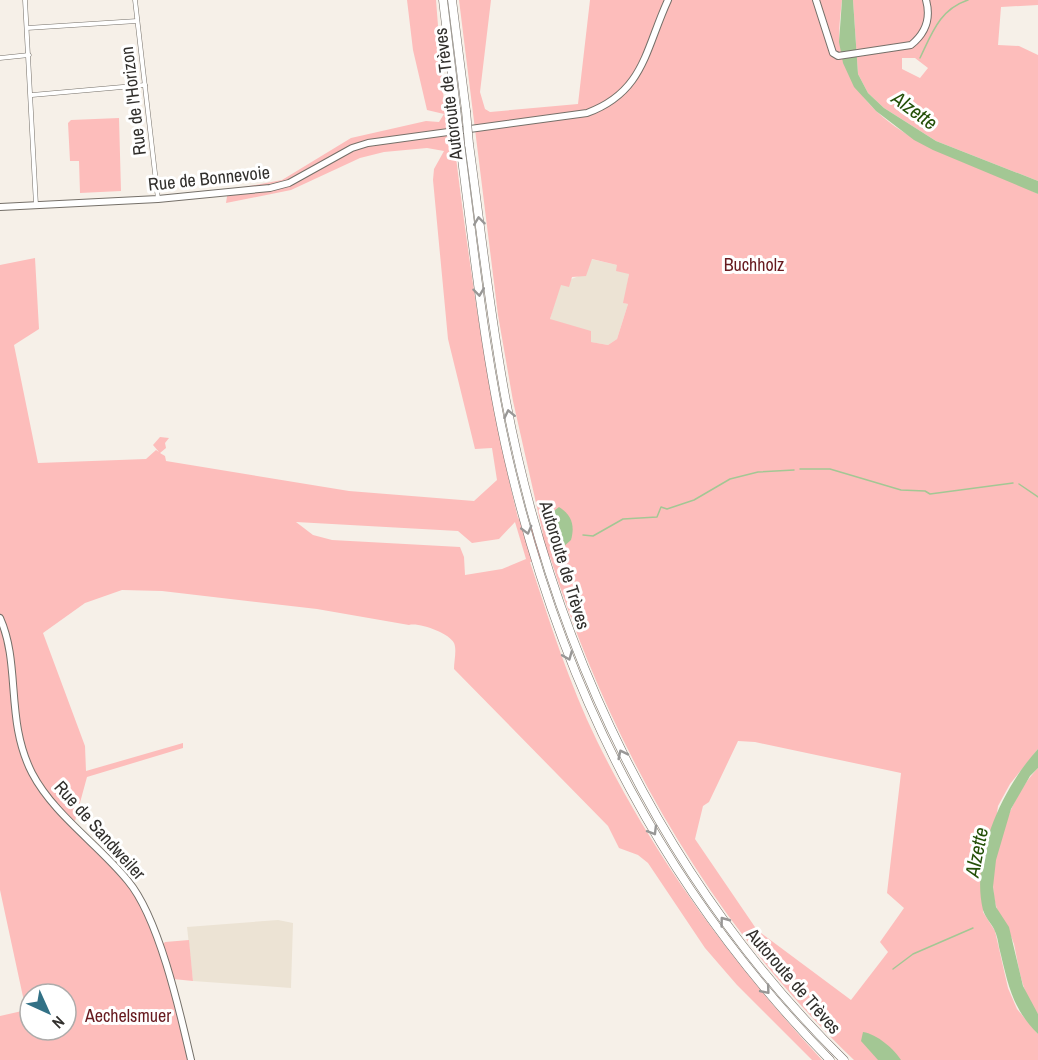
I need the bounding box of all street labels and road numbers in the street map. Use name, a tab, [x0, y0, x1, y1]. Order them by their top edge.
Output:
street label: Autoroute de Trèves	[427, 26, 469, 162]
street label: Rue de l'Horizon	[114, 45, 152, 157]
street label: Rue de Bonnevoie	[147, 159, 271, 197]
street label: Autoroute de Trèves	[533, 497, 596, 632]
street label: Rue de Sandweiler	[49, 775, 151, 885]
street label: Autoroute de Trèves	[740, 922, 847, 1039]

